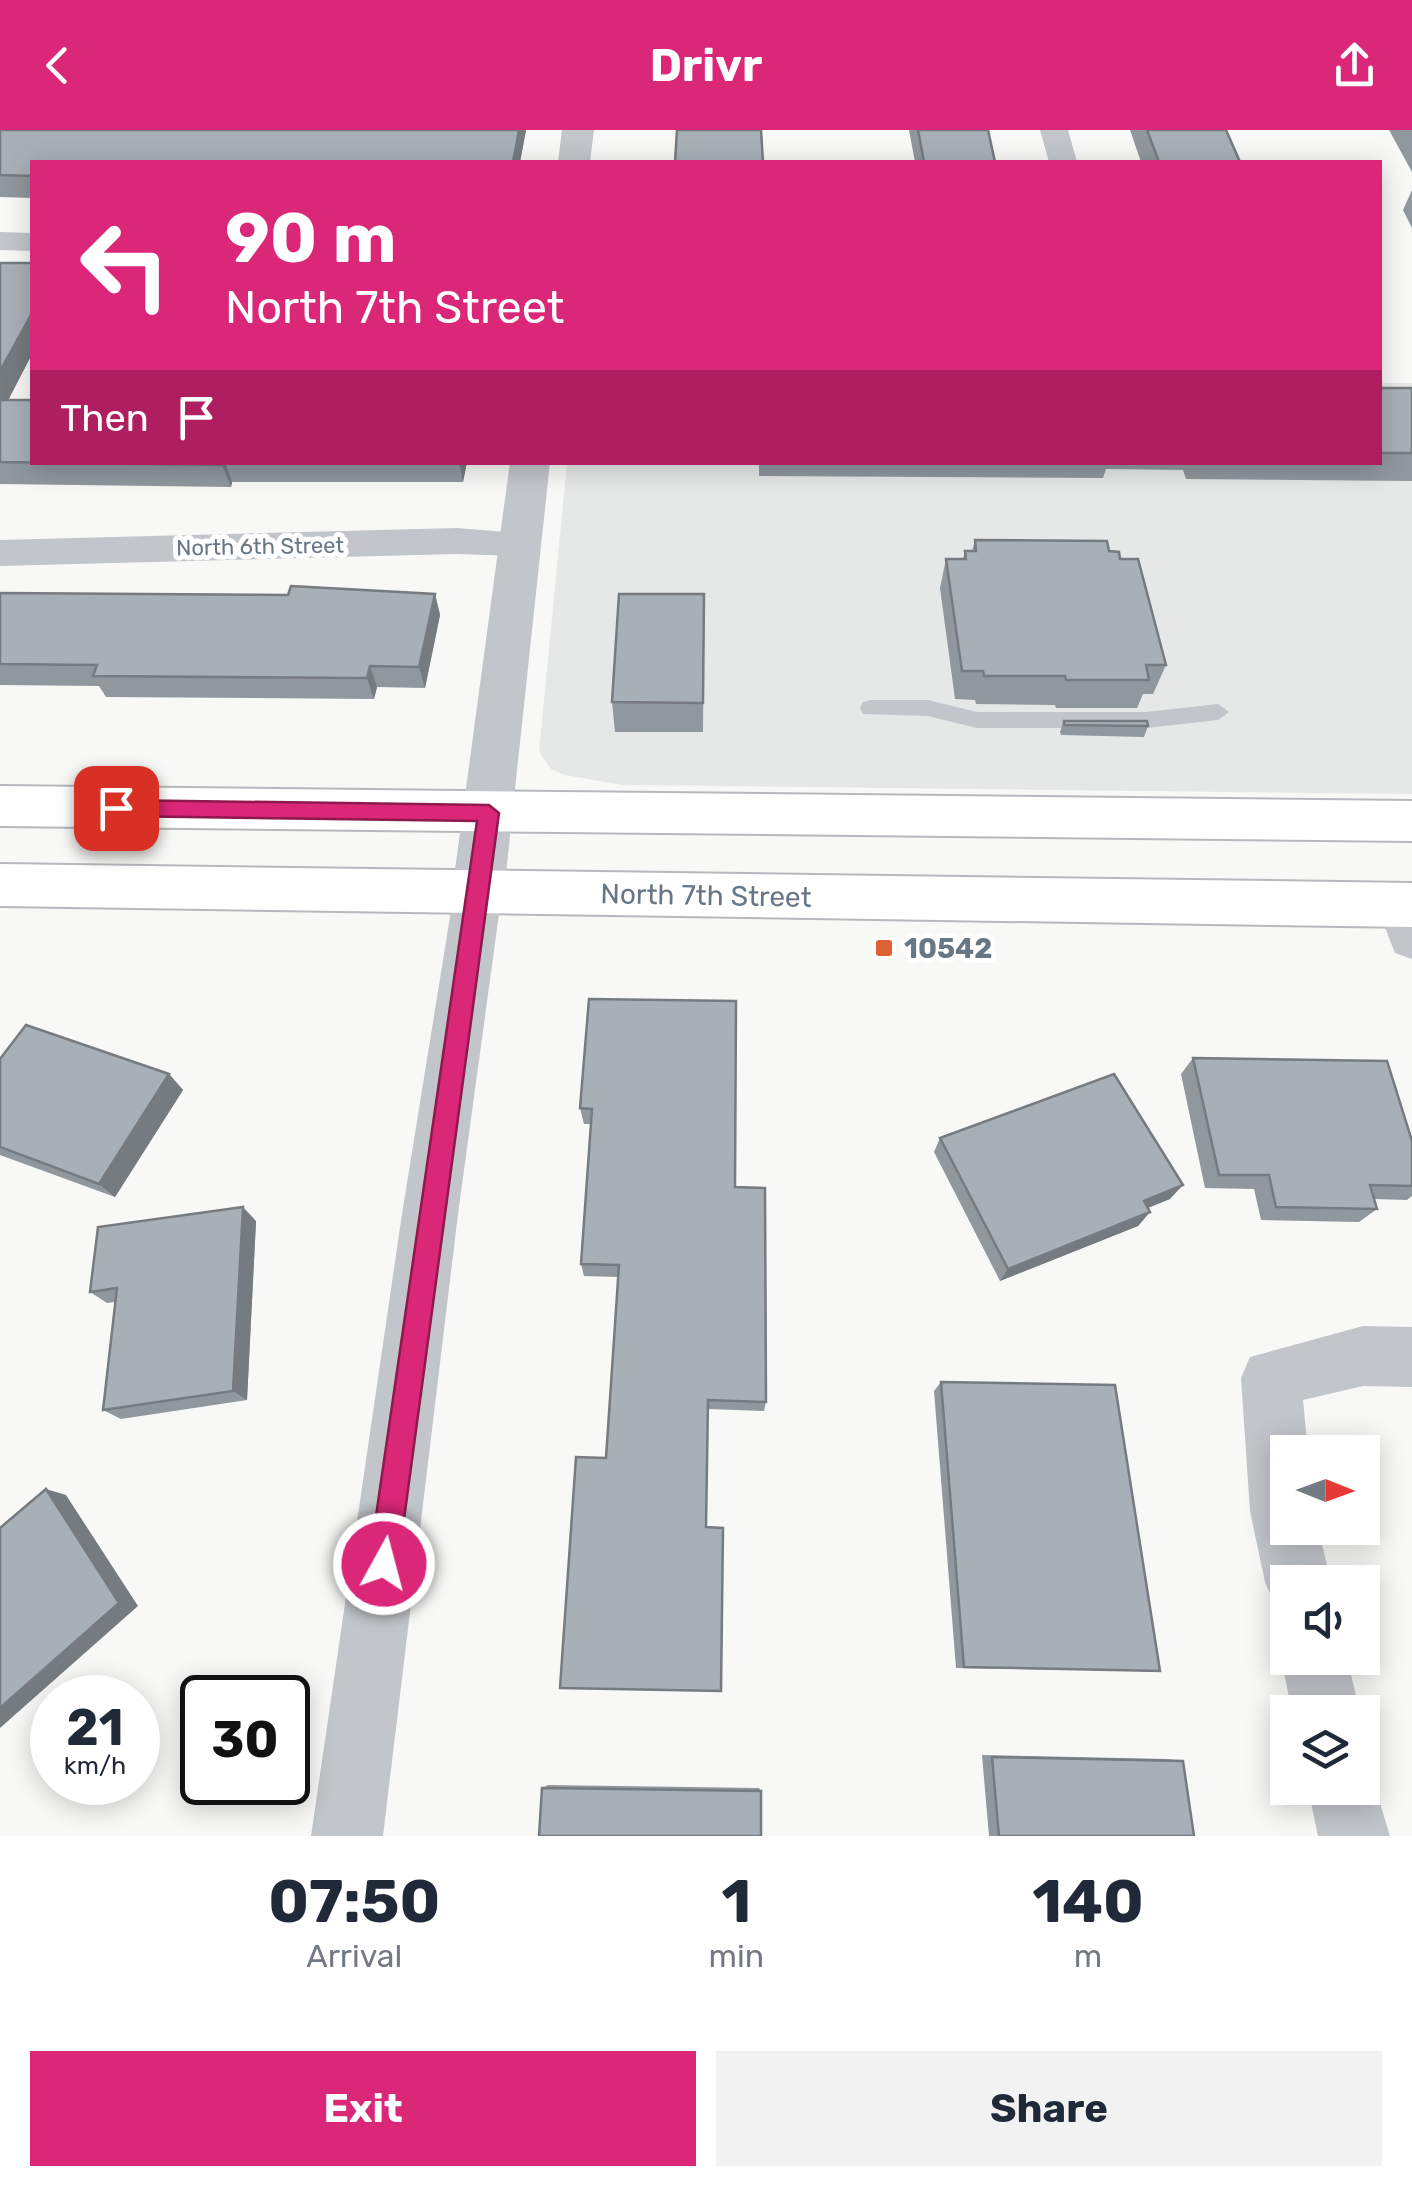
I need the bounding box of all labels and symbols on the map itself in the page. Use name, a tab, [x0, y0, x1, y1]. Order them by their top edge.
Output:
street label: North 6th Street	[176, 532, 345, 561]
pin	[74, 766, 159, 851]
street label: North 7th Street	[600, 877, 812, 914]
place label: 10542	[904, 932, 992, 965]
marker: 10542	[873, 937, 895, 959]
north arrow	[1270, 1435, 1380, 1545]
position arrow	[332, 1512, 436, 1616]
speed limit sign: 30	[180, 1675, 310, 1805]

